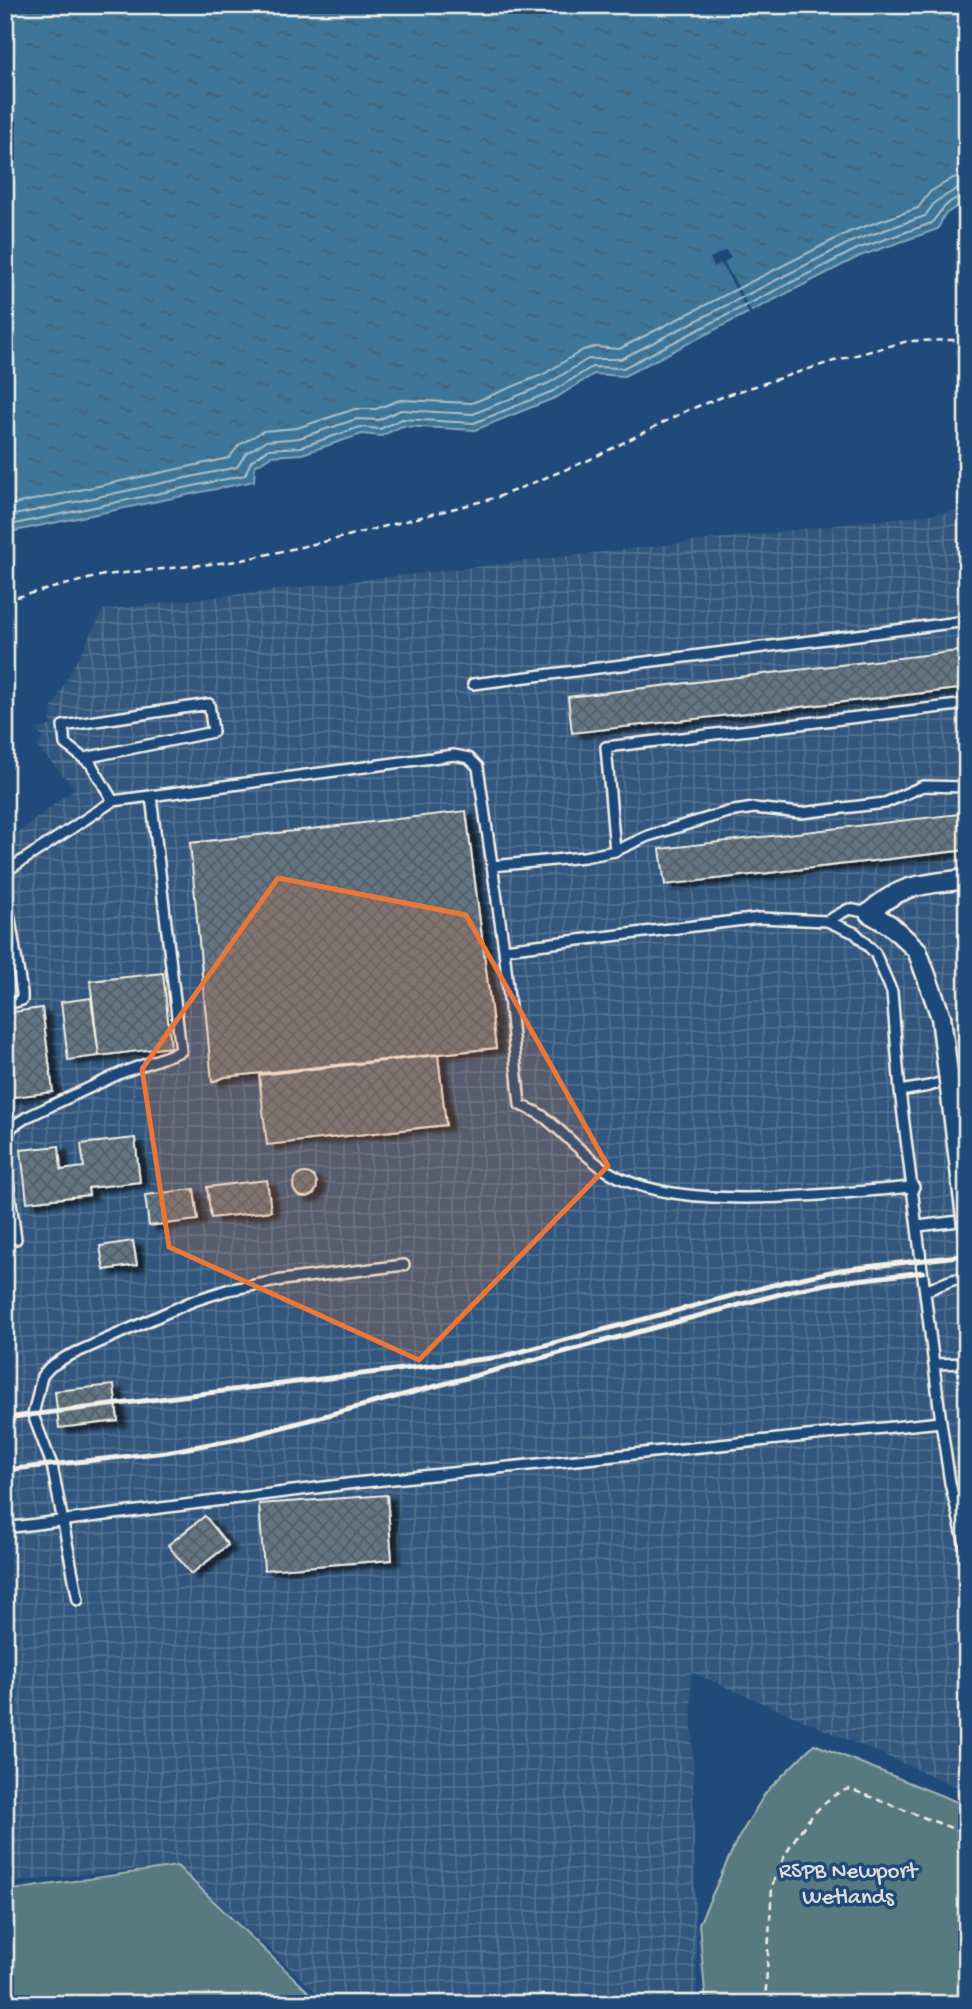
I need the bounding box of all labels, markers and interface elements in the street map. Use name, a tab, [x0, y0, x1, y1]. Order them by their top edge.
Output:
park label: RSPB Newport Wetlands	[779, 1859, 919, 1912]

